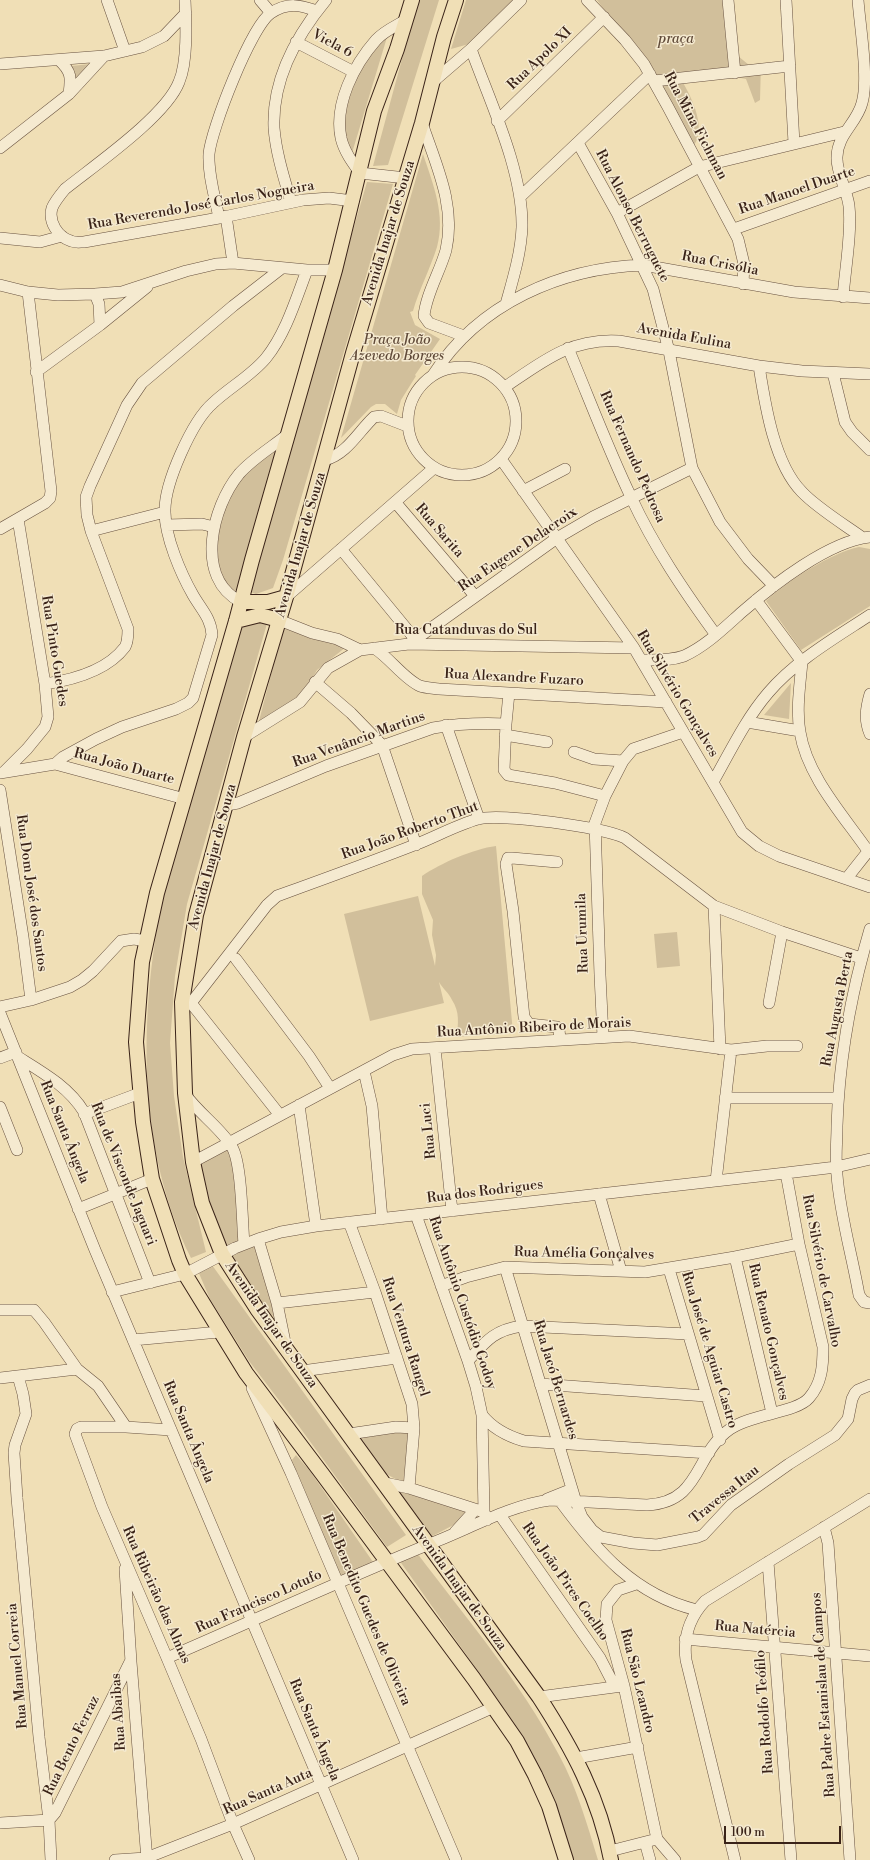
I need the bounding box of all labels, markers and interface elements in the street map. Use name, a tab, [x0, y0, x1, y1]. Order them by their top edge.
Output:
street label: Rua Apolo XI	[504, 24, 576, 94]
street label: Viela 6	[309, 26, 355, 62]
park label: praça	[658, 32, 694, 48]
street label: Rua Mina Fichman	[660, 69, 730, 183]
street label: Rua Alonso Berruguete	[591, 147, 673, 285]
street label: Avenida Inajar de Souza	[359, 159, 419, 307]
street label: Rua Manoel Duarte	[737, 163, 857, 219]
street label: Rua Reverendo José Carlos Nogueira	[86, 178, 316, 234]
street label: Rua Crisólia	[680, 248, 760, 280]
street label: Avenida Eulina	[636, 320, 732, 354]
park label: Praça João Azevedo Borges	[350, 333, 444, 366]
street label: Rua Fernando Pedrosa	[595, 389, 669, 525]
street label: Avenida Inajar de Souza	[272, 470, 330, 620]
street label: Rua Sarita	[411, 501, 467, 561]
street label: Rua Eugene Delacroix	[456, 504, 580, 596]
street label: Rua Pinto Guedes	[37, 594, 71, 708]
street label: Rua Catanduvas do Sul	[395, 623, 537, 639]
street label: Rua Silvério Gonçalves	[632, 628, 722, 760]
street label: Rua Alexandre Fuzaro	[444, 666, 584, 690]
street label: Rua Venâncio Martins	[290, 708, 428, 772]
street label: Rua João Duarte	[72, 745, 176, 789]
street label: Avenida Inajar de Souza	[185, 782, 241, 932]
street label: Rua João Roberto Thut	[339, 798, 481, 864]
street label: Rua Dom José dos Santos	[12, 813, 50, 973]
street label: Rua Urumila	[573, 893, 593, 973]
street label: Rua Augusta Berta	[819, 950, 857, 1068]
street label: Rua Antônio Ribeiro de Morais	[436, 1015, 632, 1041]
street label: Rua Santa Ângela	[36, 1078, 92, 1186]
street label: Rua de Visconde Jaguari	[87, 1100, 159, 1248]
street label: Rua Luci	[418, 1102, 440, 1160]
street label: Rua dos Rodrigues	[426, 1177, 544, 1207]
street label: Rua Silvério de Carvalho	[798, 1193, 844, 1349]
street label: Rua Antônio Custódio Godoy	[424, 1214, 500, 1392]
street label: Rua Amélia Gonçalves	[514, 1244, 654, 1264]
street label: Avenida Inajar de Souza	[221, 1259, 321, 1391]
street label: Rua Renato Gonçalves	[744, 1262, 792, 1402]
street label: Rua José de Aguiar Castro	[677, 1270, 741, 1430]
street label: Rua Ventura Rangel	[378, 1275, 432, 1399]
street label: Rua Jacó Bernardes	[529, 1318, 581, 1442]
street label: Rua Santa Ângela	[159, 1378, 217, 1486]
street label: Travessa Itau	[687, 1462, 763, 1528]
street label: Rua Benedito Guedes de Oliveira	[318, 1512, 414, 1708]
street label: Rua João Pires Coelho	[518, 1520, 612, 1644]
street label: Avenida Inajar de Souza	[408, 1522, 510, 1654]
street label: Rua Ribeirão das Almas	[118, 1524, 194, 1666]
street label: Rua Francisco Lotufo	[193, 1567, 325, 1637]
street label: Rua Padre Estanislau de Campos	[808, 1592, 840, 1798]
street label: Rua Manuel Correia	[4, 1602, 32, 1730]
street label: Rua Natércia	[714, 1618, 796, 1642]
street label: Rua São Leandro	[616, 1627, 658, 1735]
street label: Rua Rodolfo Teófilo	[752, 1649, 778, 1775]
street label: Rua Abaibas	[108, 1673, 130, 1751]
street label: Rua Santa Ângela	[285, 1676, 343, 1784]
street label: Rua Bento Ferraz	[40, 1693, 104, 1799]
street label: Rua Santa Auta	[221, 1765, 315, 1819]
scale bar	[726, 1818, 843, 1844]
text: 100 m	[731, 1825, 765, 1840]

